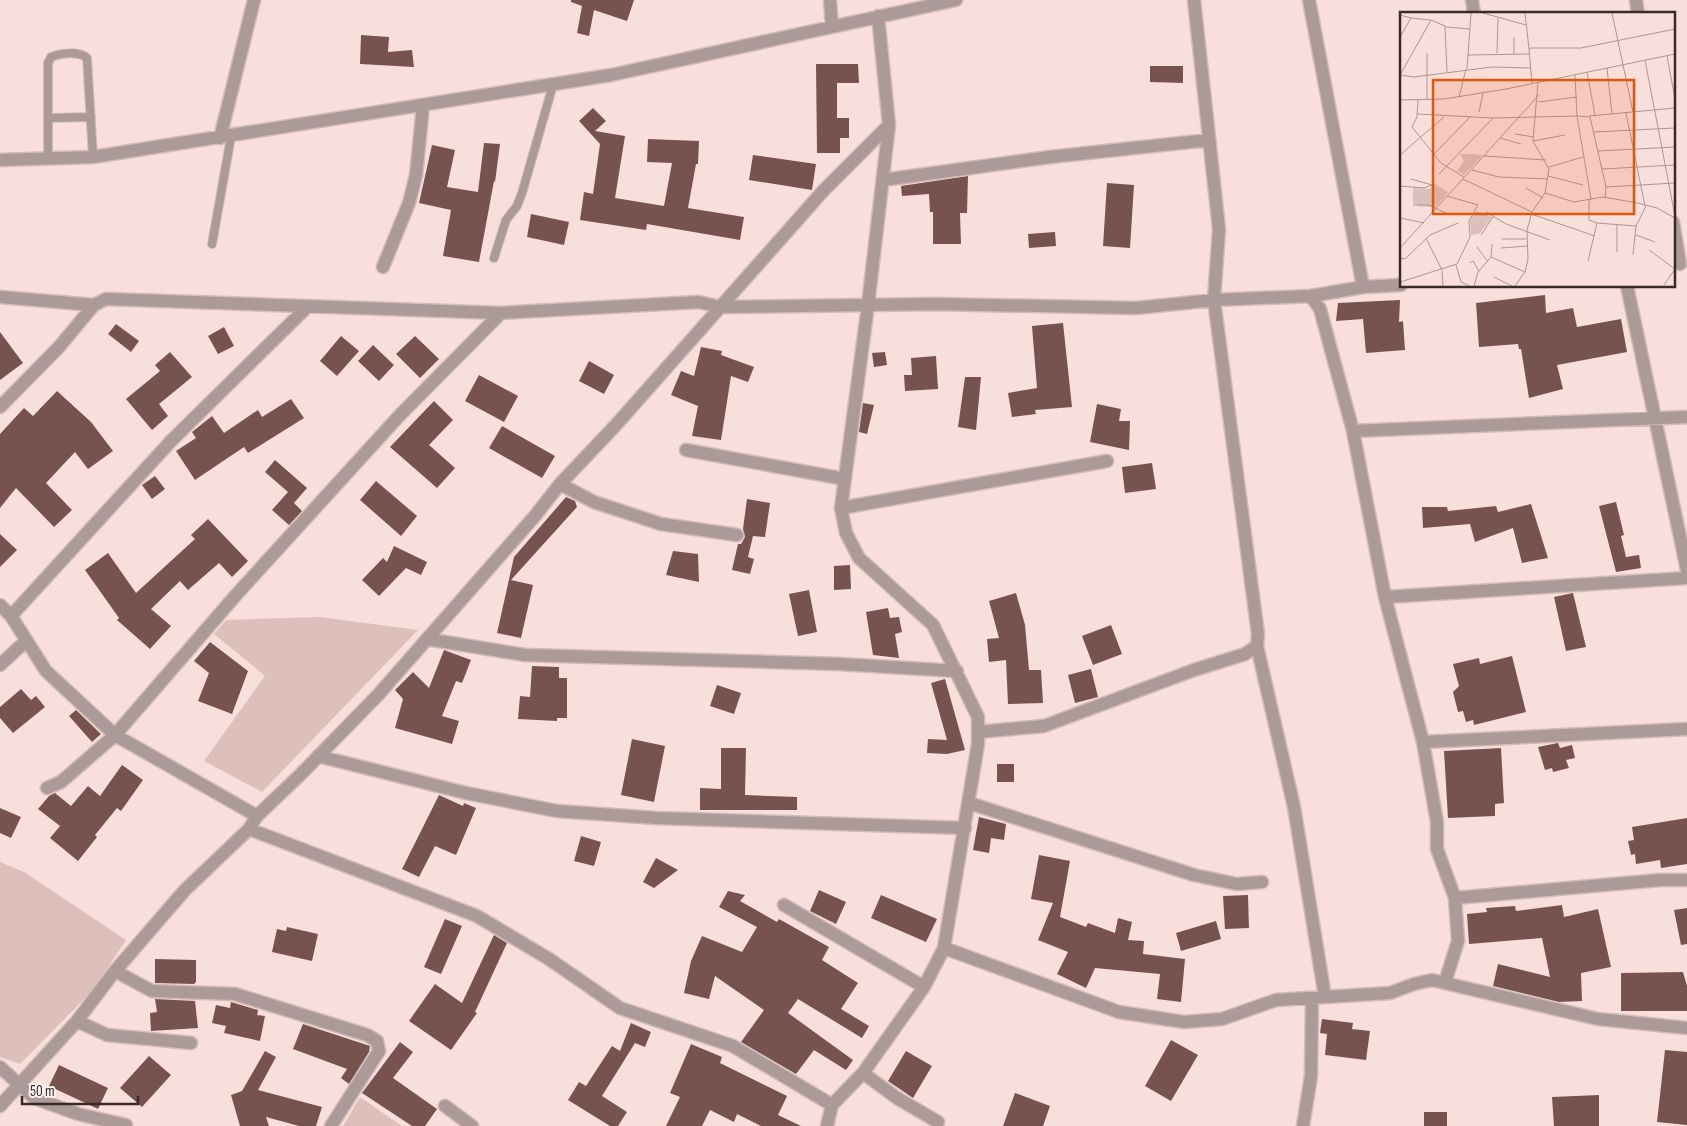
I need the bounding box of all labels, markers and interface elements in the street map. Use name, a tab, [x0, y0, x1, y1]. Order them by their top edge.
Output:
inset map	[1400, 12, 1674, 288]
scale bar	[22, 1074, 139, 1106]
text: 50 m	[30, 1082, 55, 1101]

